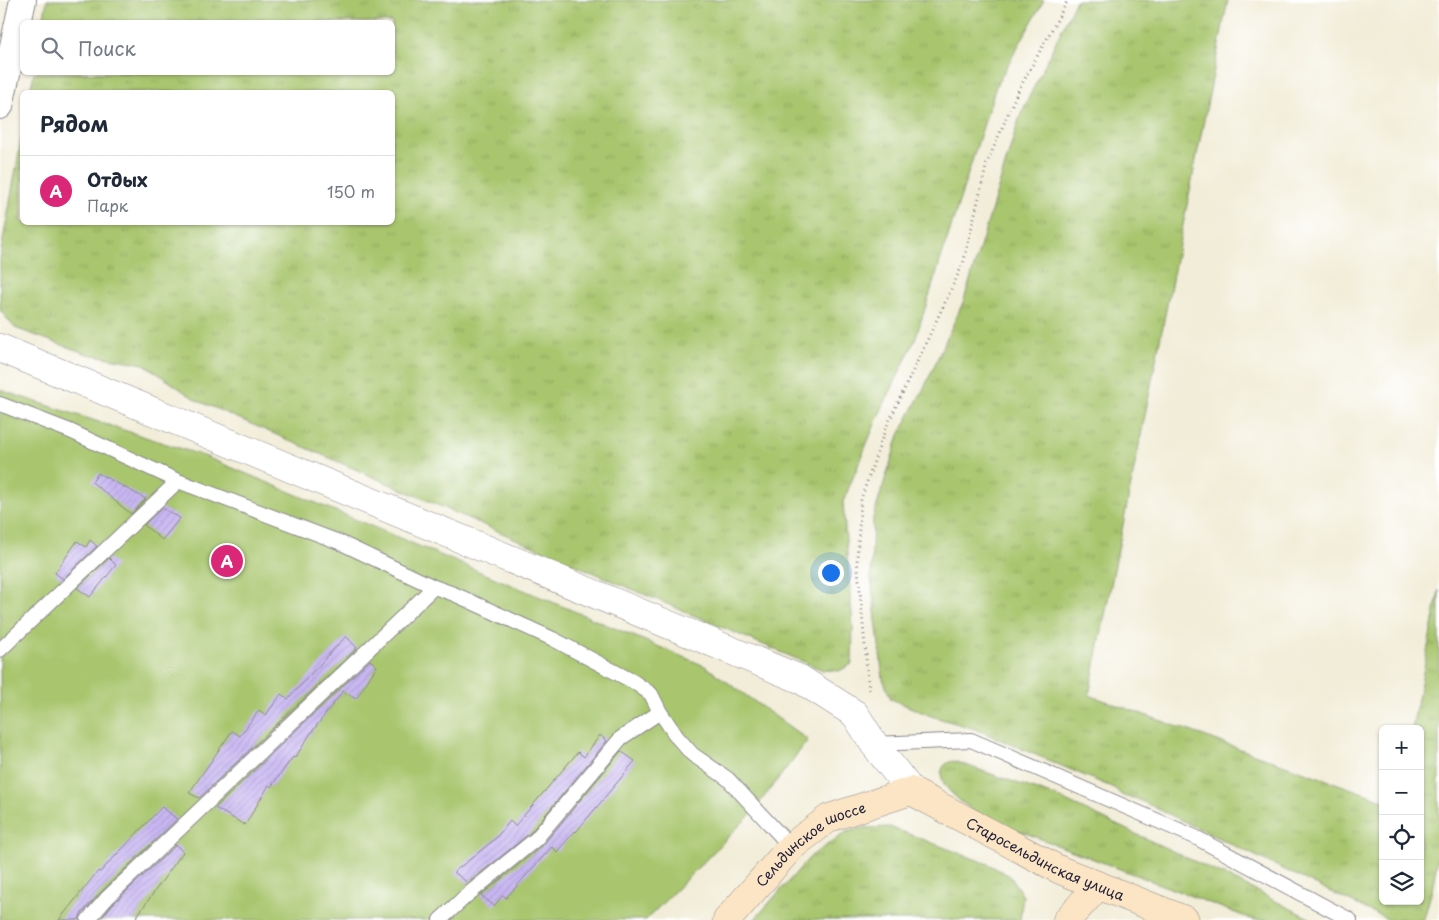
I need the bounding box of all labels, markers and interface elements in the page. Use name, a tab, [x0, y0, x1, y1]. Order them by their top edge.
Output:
search box	[20, 20, 395, 75]
icon: search	[38, 34, 66, 62]
text: Поиск	[78, 34, 136, 62]
text: Рядом	[40, 107, 108, 139]
text: Отдых	[87, 165, 148, 193]
text: A	[50, 179, 62, 203]
text: 150 m	[327, 179, 375, 203]
text: Парк	[87, 193, 128, 217]
pin: A	[211, 542, 243, 580]
your location	[818, 560, 844, 586]
map controls	[1379, 725, 1424, 905]
button: +	[1379, 725, 1424, 770]
button: −	[1379, 770, 1424, 815]
street label: Сельдинское шоссе	[750, 796, 868, 891]
street label: Старосельдинская улица	[963, 812, 1128, 905]
button: locate	[1379, 815, 1424, 860]
button: layers	[1379, 860, 1424, 905]

